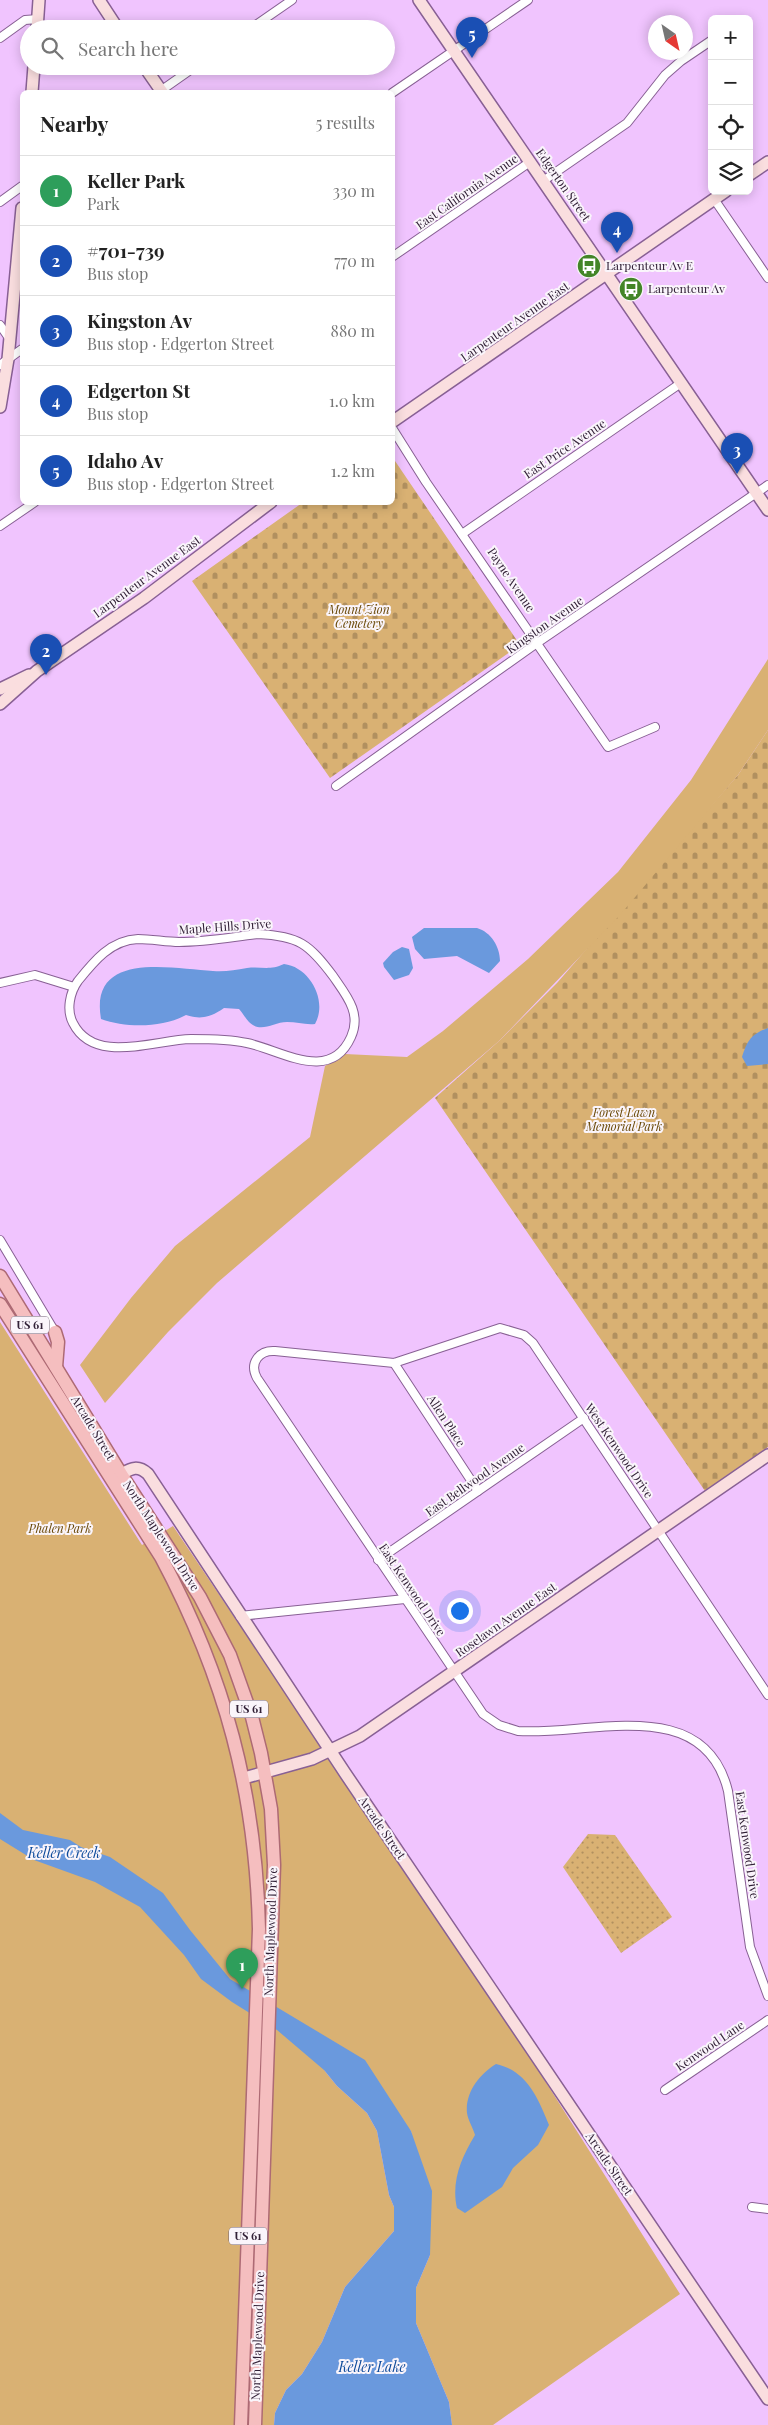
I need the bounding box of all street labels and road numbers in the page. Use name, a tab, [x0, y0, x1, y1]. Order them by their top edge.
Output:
street label: Edgerton Street	[533, 145, 595, 224]
street label: East California Avenue	[412, 150, 521, 233]
street label: Larpenteur Avenue East	[457, 277, 572, 365]
street label: East Price Avenue	[520, 415, 609, 482]
street label: Larpenteur Avenue East	[90, 531, 204, 621]
street label: Payne Avenue	[484, 544, 539, 615]
street label: Kingston Avenue	[503, 592, 586, 657]
street label: Maple Hills Drive	[178, 915, 272, 937]
road number: US 61	[11, 1316, 49, 1334]
street label: Arcade Street	[68, 1391, 120, 1463]
street label: Allen Place	[424, 1391, 470, 1449]
street label: West Kenwood Drive	[582, 1399, 658, 1501]
street label: East Bellwood Avenue	[422, 1439, 527, 1519]
street label: North Maplewood Drive	[120, 1477, 204, 1594]
street label: East Kenwood Drive	[376, 1540, 450, 1639]
street label: Roselawn Avenue East	[452, 1578, 560, 1660]
road number: US 61	[230, 1700, 268, 1718]
street label: East Kenwood Drive	[733, 1790, 763, 1900]
street label: Arcade Street	[355, 1792, 410, 1863]
street label: North Maplewood Drive	[260, 1867, 280, 1997]
street label: Kenwood Lane	[672, 2016, 747, 2074]
street label: Arcade Street	[582, 2128, 637, 2199]
road number: US 61	[229, 2228, 267, 2244]
street label: North Maplewood Drive	[247, 2271, 267, 2401]

